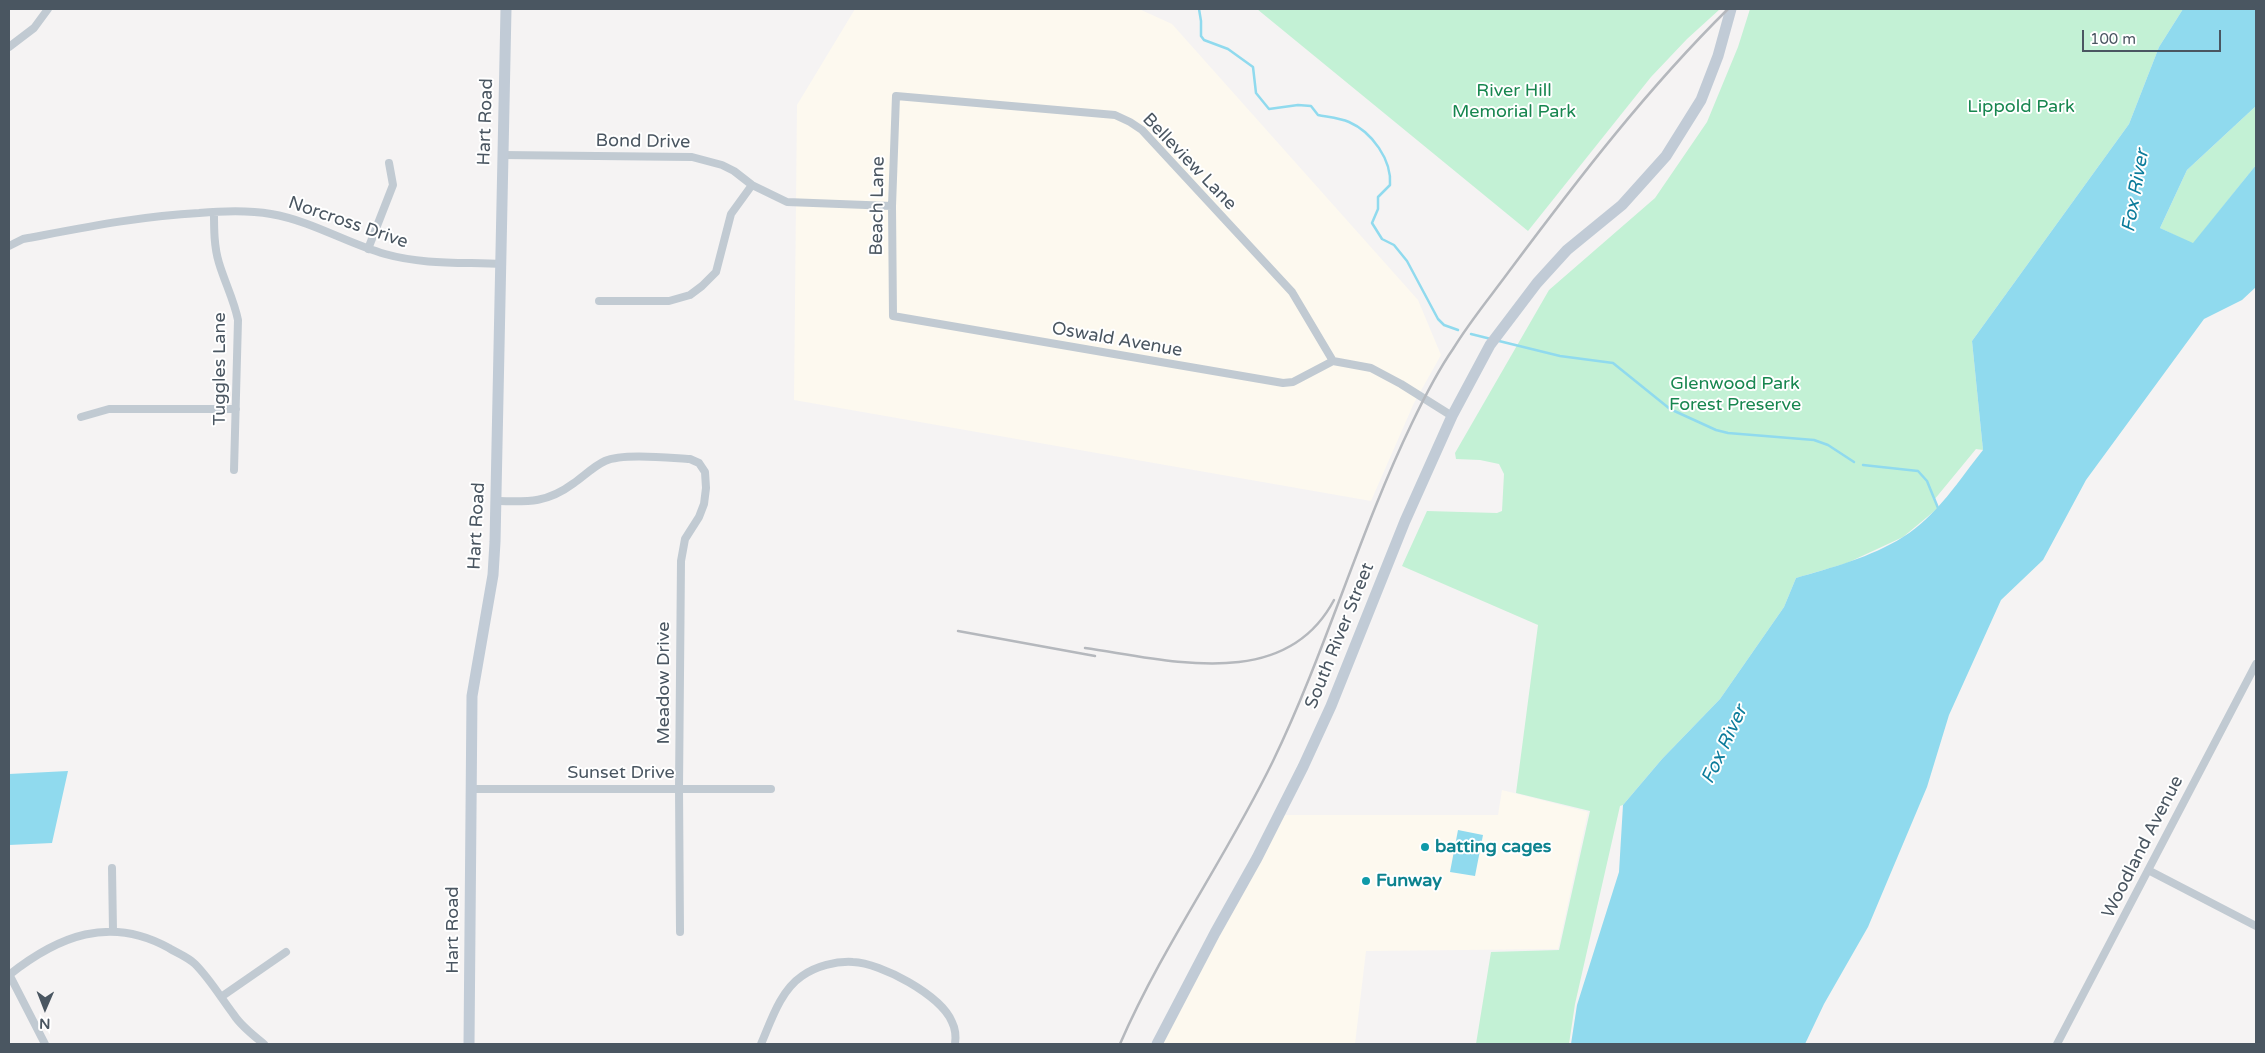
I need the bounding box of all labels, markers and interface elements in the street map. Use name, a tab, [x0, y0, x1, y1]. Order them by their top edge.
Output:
scale bar	[2085, 20, 2224, 52]
text: 100 m	[2090, 30, 2136, 48]
street label: Hart Road	[474, 78, 498, 166]
park label: River Hill Memorial Park	[1452, 80, 1576, 122]
park label: Lippold Park	[1967, 96, 2075, 118]
street label: Belleview Lane	[1137, 109, 1241, 215]
street label: Bond Drive	[595, 130, 691, 154]
water label: Fox River	[2118, 148, 2154, 234]
street label: Beach Lane	[866, 156, 890, 256]
street label: Norcross Drive	[285, 192, 411, 254]
street label: Tuggles Lane	[209, 312, 231, 426]
street label: Oswald Avenue	[1050, 318, 1184, 362]
park label: Glenwood Park Forest Preserve	[1669, 373, 1801, 416]
street label: Hart Road	[464, 482, 490, 570]
street label: South River Street	[1301, 560, 1379, 712]
street label: Meadow Drive	[653, 622, 675, 744]
water label: Fox River	[1697, 702, 1753, 788]
street label: Sunset Drive	[567, 762, 675, 784]
street label: Woodland Avenue	[2098, 772, 2188, 922]
place label: batting cages	[1435, 836, 1551, 858]
marker: batting cages	[1419, 841, 1431, 853]
place label: Funway	[1376, 870, 1442, 892]
marker: Funway	[1360, 875, 1372, 887]
street label: Hart Road	[442, 886, 464, 974]
north arrow	[20, 983, 70, 1033]
text: N	[39, 1015, 51, 1032]

